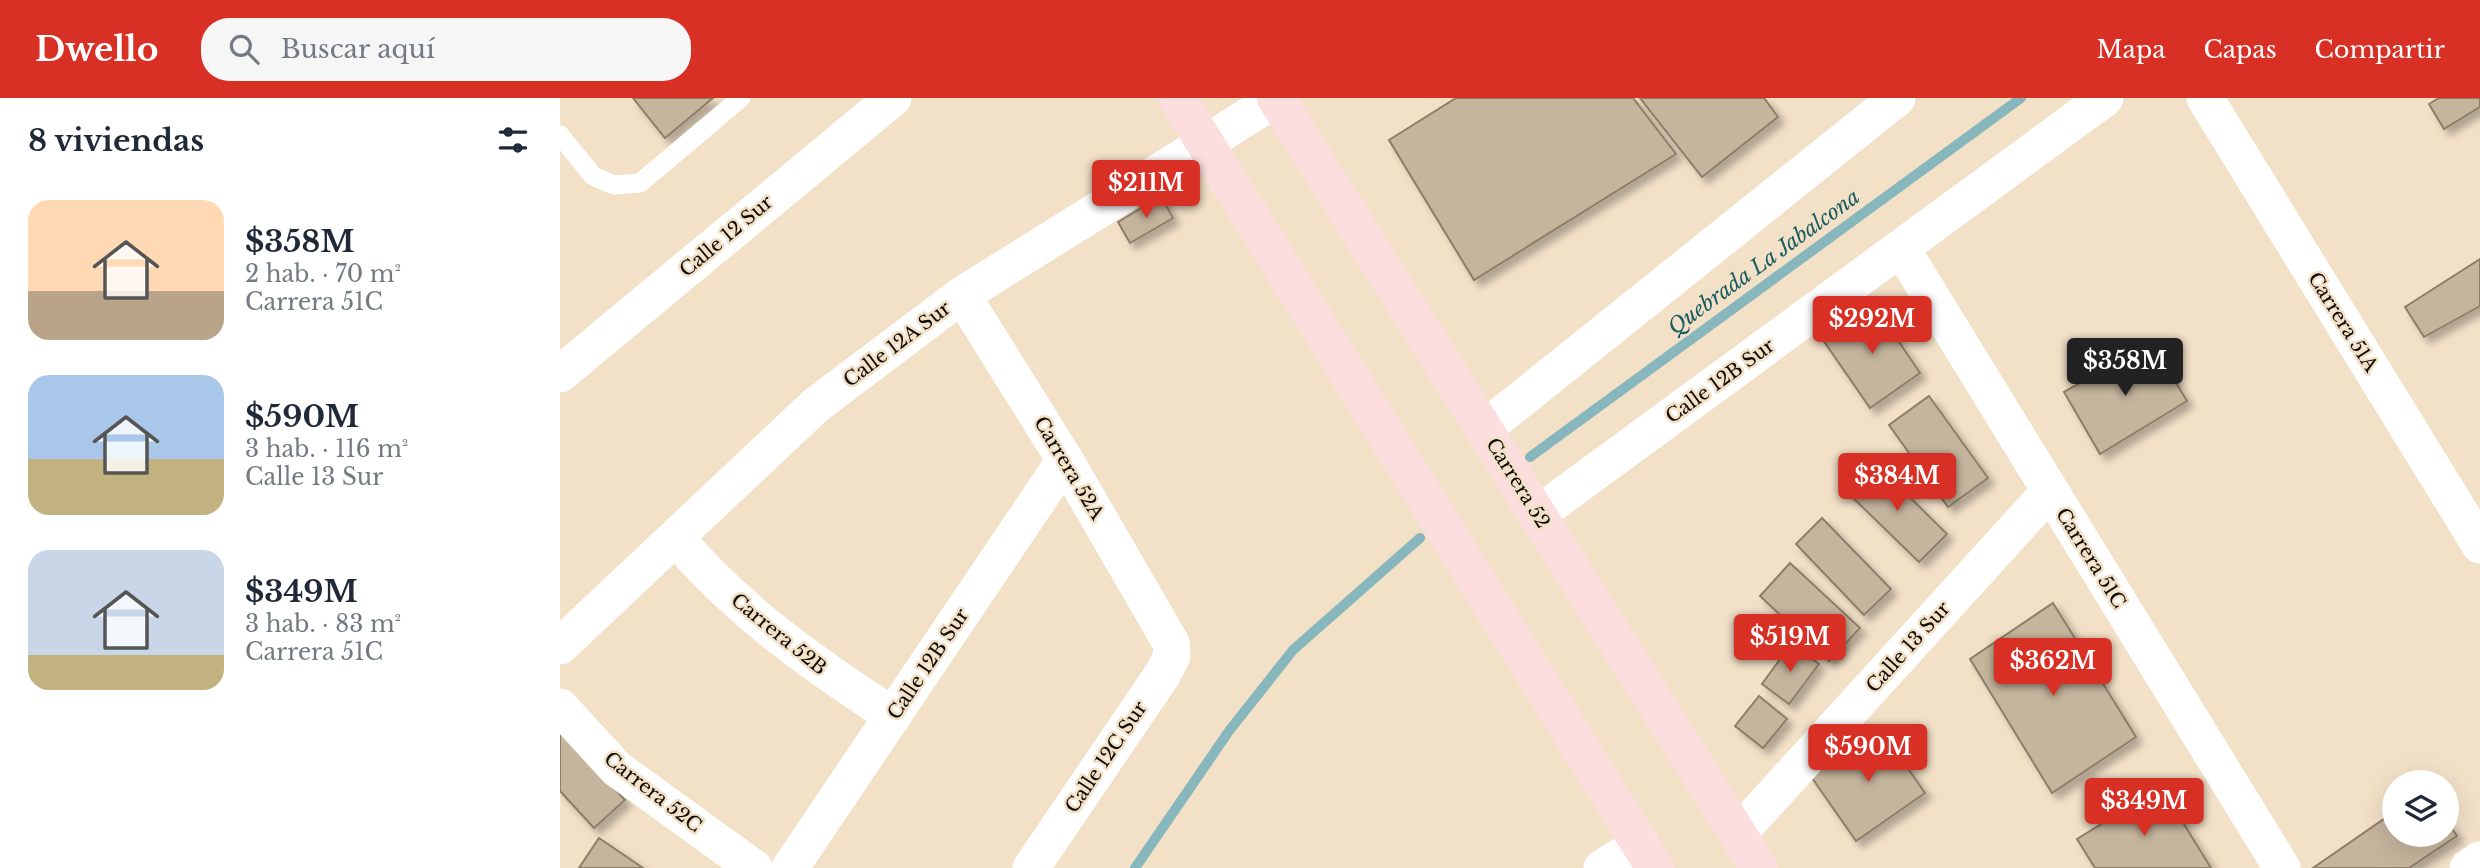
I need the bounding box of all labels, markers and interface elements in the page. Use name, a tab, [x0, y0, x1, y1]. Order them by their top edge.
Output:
search box	[201, 18, 691, 81]
text: Dwello	[35, 29, 159, 70]
icon: search	[225, 30, 263, 68]
text: Buscar aquí	[281, 33, 435, 65]
text: Mapa	[2096, 35, 2166, 64]
text: Capas	[2204, 35, 2277, 64]
text: Compartir	[2315, 35, 2445, 64]
icon: filters	[494, 121, 532, 159]
text: 8 viviendas	[28, 122, 204, 159]
pin: $211M	[1097, 160, 1195, 220]
text: $211M	[1108, 169, 1184, 197]
water label: Quebrada La Jabalcona	[1663, 184, 1865, 340]
street label: Calle 12 Sur	[675, 191, 777, 281]
text: $358M	[245, 223, 355, 260]
icon: home	[84, 228, 168, 312]
text: 2 hab. · 70 m²	[245, 260, 401, 288]
street label: Carrera 51A	[2303, 268, 2383, 376]
text: Carrera 51C	[245, 288, 383, 316]
street label: Calle 12A Sur	[839, 296, 955, 392]
pin: $292M	[1823, 296, 1921, 356]
text: $292M	[1829, 305, 1915, 333]
street label: Calle 12B Sur	[1661, 334, 1779, 428]
pin: $358M	[2076, 338, 2174, 398]
text: $358M	[2083, 347, 2167, 375]
text: $590M	[245, 398, 359, 435]
icon: home	[84, 403, 168, 487]
street label: Carrera 52A	[1029, 412, 1109, 524]
street label: Carrera 52	[1481, 434, 1555, 532]
text: 3 hab. · 116 m²	[245, 435, 408, 463]
pin: $384M	[1848, 454, 1946, 513]
text: $384M	[1854, 462, 1940, 490]
text: Calle 13 Sur	[245, 463, 383, 491]
street label: Carrera 51C	[2051, 504, 2131, 612]
text: $349M	[245, 573, 358, 610]
icon: home	[84, 578, 168, 662]
street label: Carrera 52B	[727, 588, 831, 680]
street label: Calle 13 Sur	[1861, 597, 1955, 697]
street label: Calle 12B Sur	[882, 604, 974, 724]
text: 3 hab. · 83 m²	[245, 610, 401, 638]
pin: $519M	[1741, 614, 1839, 674]
text: $519M	[1750, 623, 1830, 651]
text: Carrera 51C	[245, 638, 383, 666]
pin: $362M	[2004, 638, 2102, 698]
text: $362M	[2010, 647, 2096, 675]
street label: Calle 12C Sur	[1060, 697, 1152, 817]
pin: $590M	[1819, 724, 1917, 784]
text: $590M	[1824, 733, 1912, 761]
street label: Carrera 52C	[600, 747, 706, 837]
map controls	[2382, 770, 2459, 847]
button: layers	[2382, 770, 2459, 847]
pin: $349M	[2095, 778, 2193, 838]
text: $349M	[2101, 787, 2187, 815]

